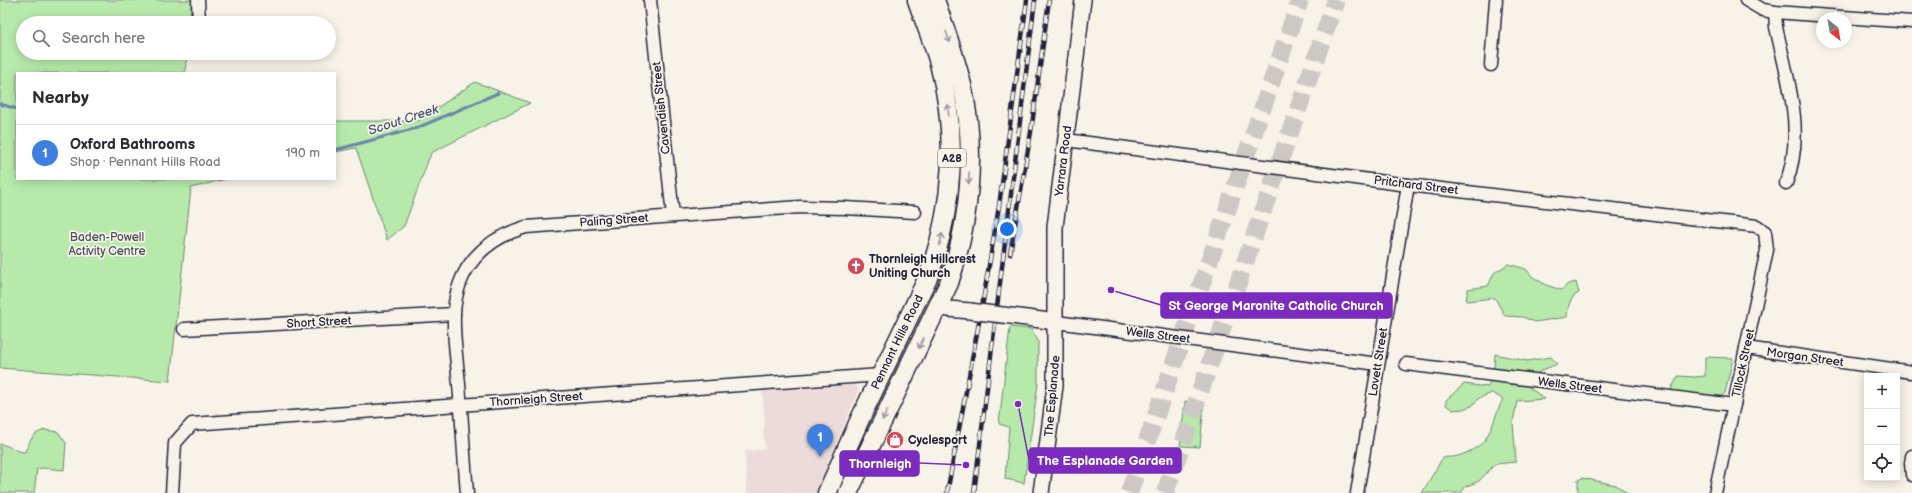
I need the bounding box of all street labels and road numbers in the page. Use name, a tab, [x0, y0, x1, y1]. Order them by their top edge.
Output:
street label: Cavendish Street	[649, 61, 674, 155]
street label: Yarrara Road	[1052, 125, 1075, 198]
road number: A28	[938, 149, 966, 167]
street label: Pritchard Street	[1373, 173, 1459, 198]
street label: Paling Street	[579, 211, 649, 230]
street label: Pennant Hills Road	[868, 292, 927, 392]
street label: Short Street	[286, 313, 352, 332]
street label: Wells Street	[1125, 324, 1191, 347]
street label: Lovett Street	[1366, 326, 1391, 398]
street label: Tillock Street	[1729, 327, 1758, 399]
street label: Morgan Street	[1765, 345, 1845, 370]
street label: The Esplanade	[1041, 355, 1064, 437]
street label: Wells Street	[1537, 374, 1603, 397]
street label: Thornleigh Street	[489, 389, 583, 410]

